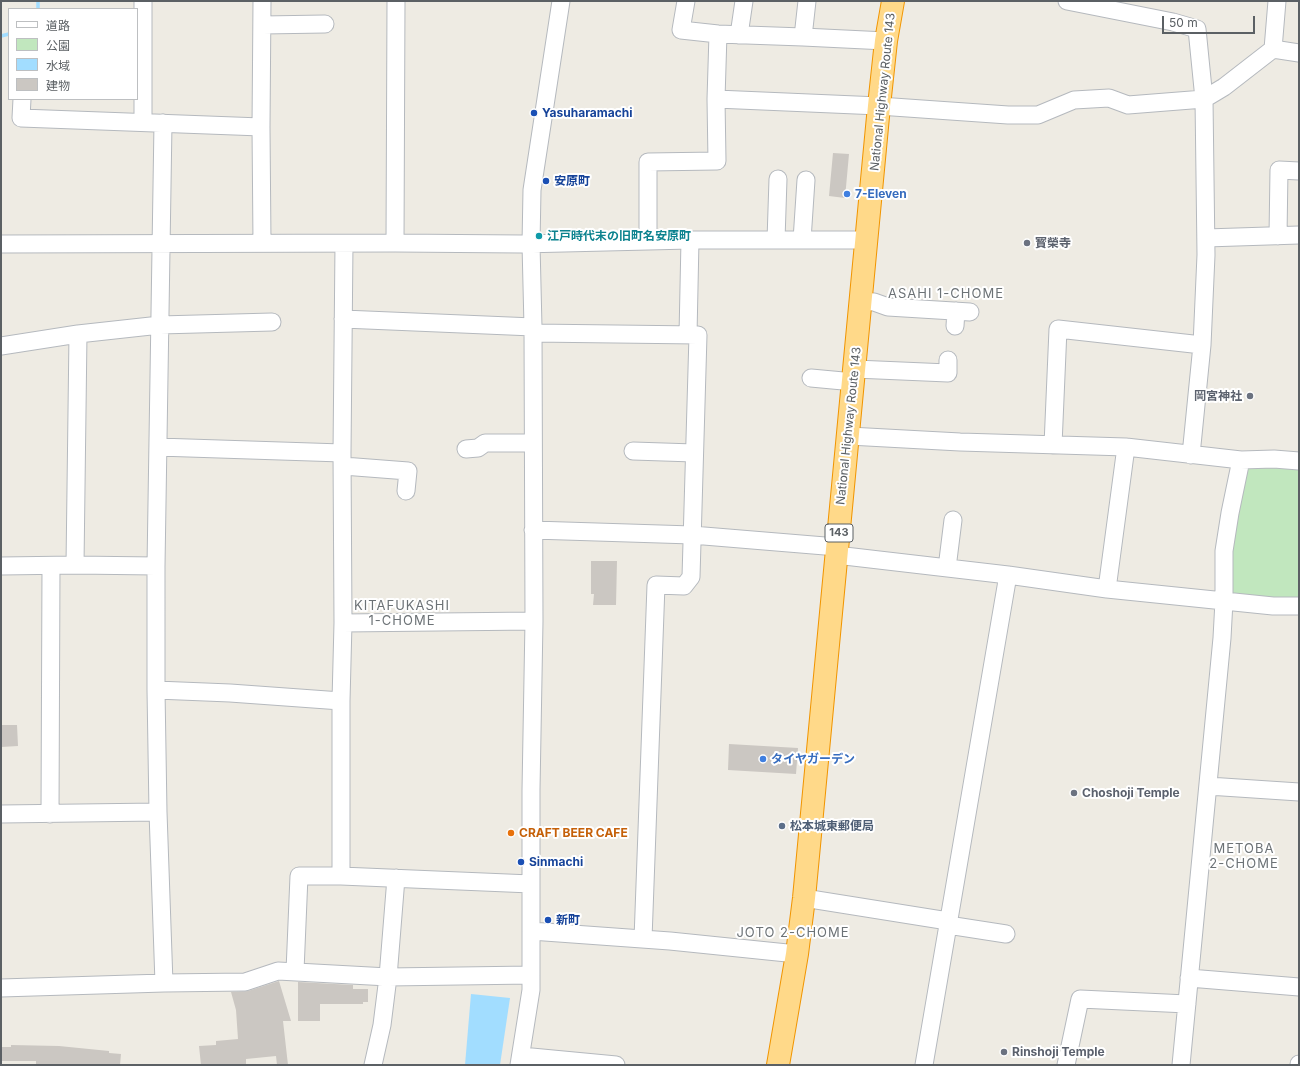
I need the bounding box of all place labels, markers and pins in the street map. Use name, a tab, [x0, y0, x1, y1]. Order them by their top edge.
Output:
place label: Yasuharamachi	[542, 106, 633, 120]
marker: Yasuharamachi	[529, 108, 539, 118]
place label: 安原町	[554, 174, 590, 188]
marker: 安原町	[541, 176, 551, 186]
place label: 7-Eleven	[855, 187, 907, 201]
marker: 7-Eleven	[842, 189, 852, 199]
place label: 江戸時代末の旧町名安原町	[547, 229, 691, 243]
marker: 江戸時代末の旧町名安原町	[534, 231, 544, 241]
place label: 寳榮寺	[1035, 236, 1071, 250]
marker: 寳榮寺	[1022, 238, 1032, 248]
place label: 岡宮神社	[1194, 389, 1242, 403]
marker: 岡宮神社	[1245, 391, 1255, 401]
place label: タイヤガーデン	[771, 752, 855, 766]
marker: タイヤガーデン	[758, 754, 768, 764]
place label: Choshoji Temple	[1082, 786, 1180, 800]
marker: Choshoji Temple	[1069, 788, 1079, 798]
place label: 松本城東郵便局	[790, 819, 874, 833]
marker: 松本城東郵便局	[777, 821, 787, 831]
place label: CRAFT BEER CAFE	[519, 826, 628, 840]
marker: CRAFT BEER CAFE	[506, 828, 516, 838]
place label: Sinmachi	[529, 855, 583, 869]
marker: Sinmachi	[516, 857, 526, 867]
place label: 新町	[556, 913, 580, 927]
marker: 新町	[543, 915, 553, 925]
place label: Rinshoji Temple	[1012, 1045, 1105, 1059]
marker: Rinshoji Temple	[999, 1047, 1009, 1057]

